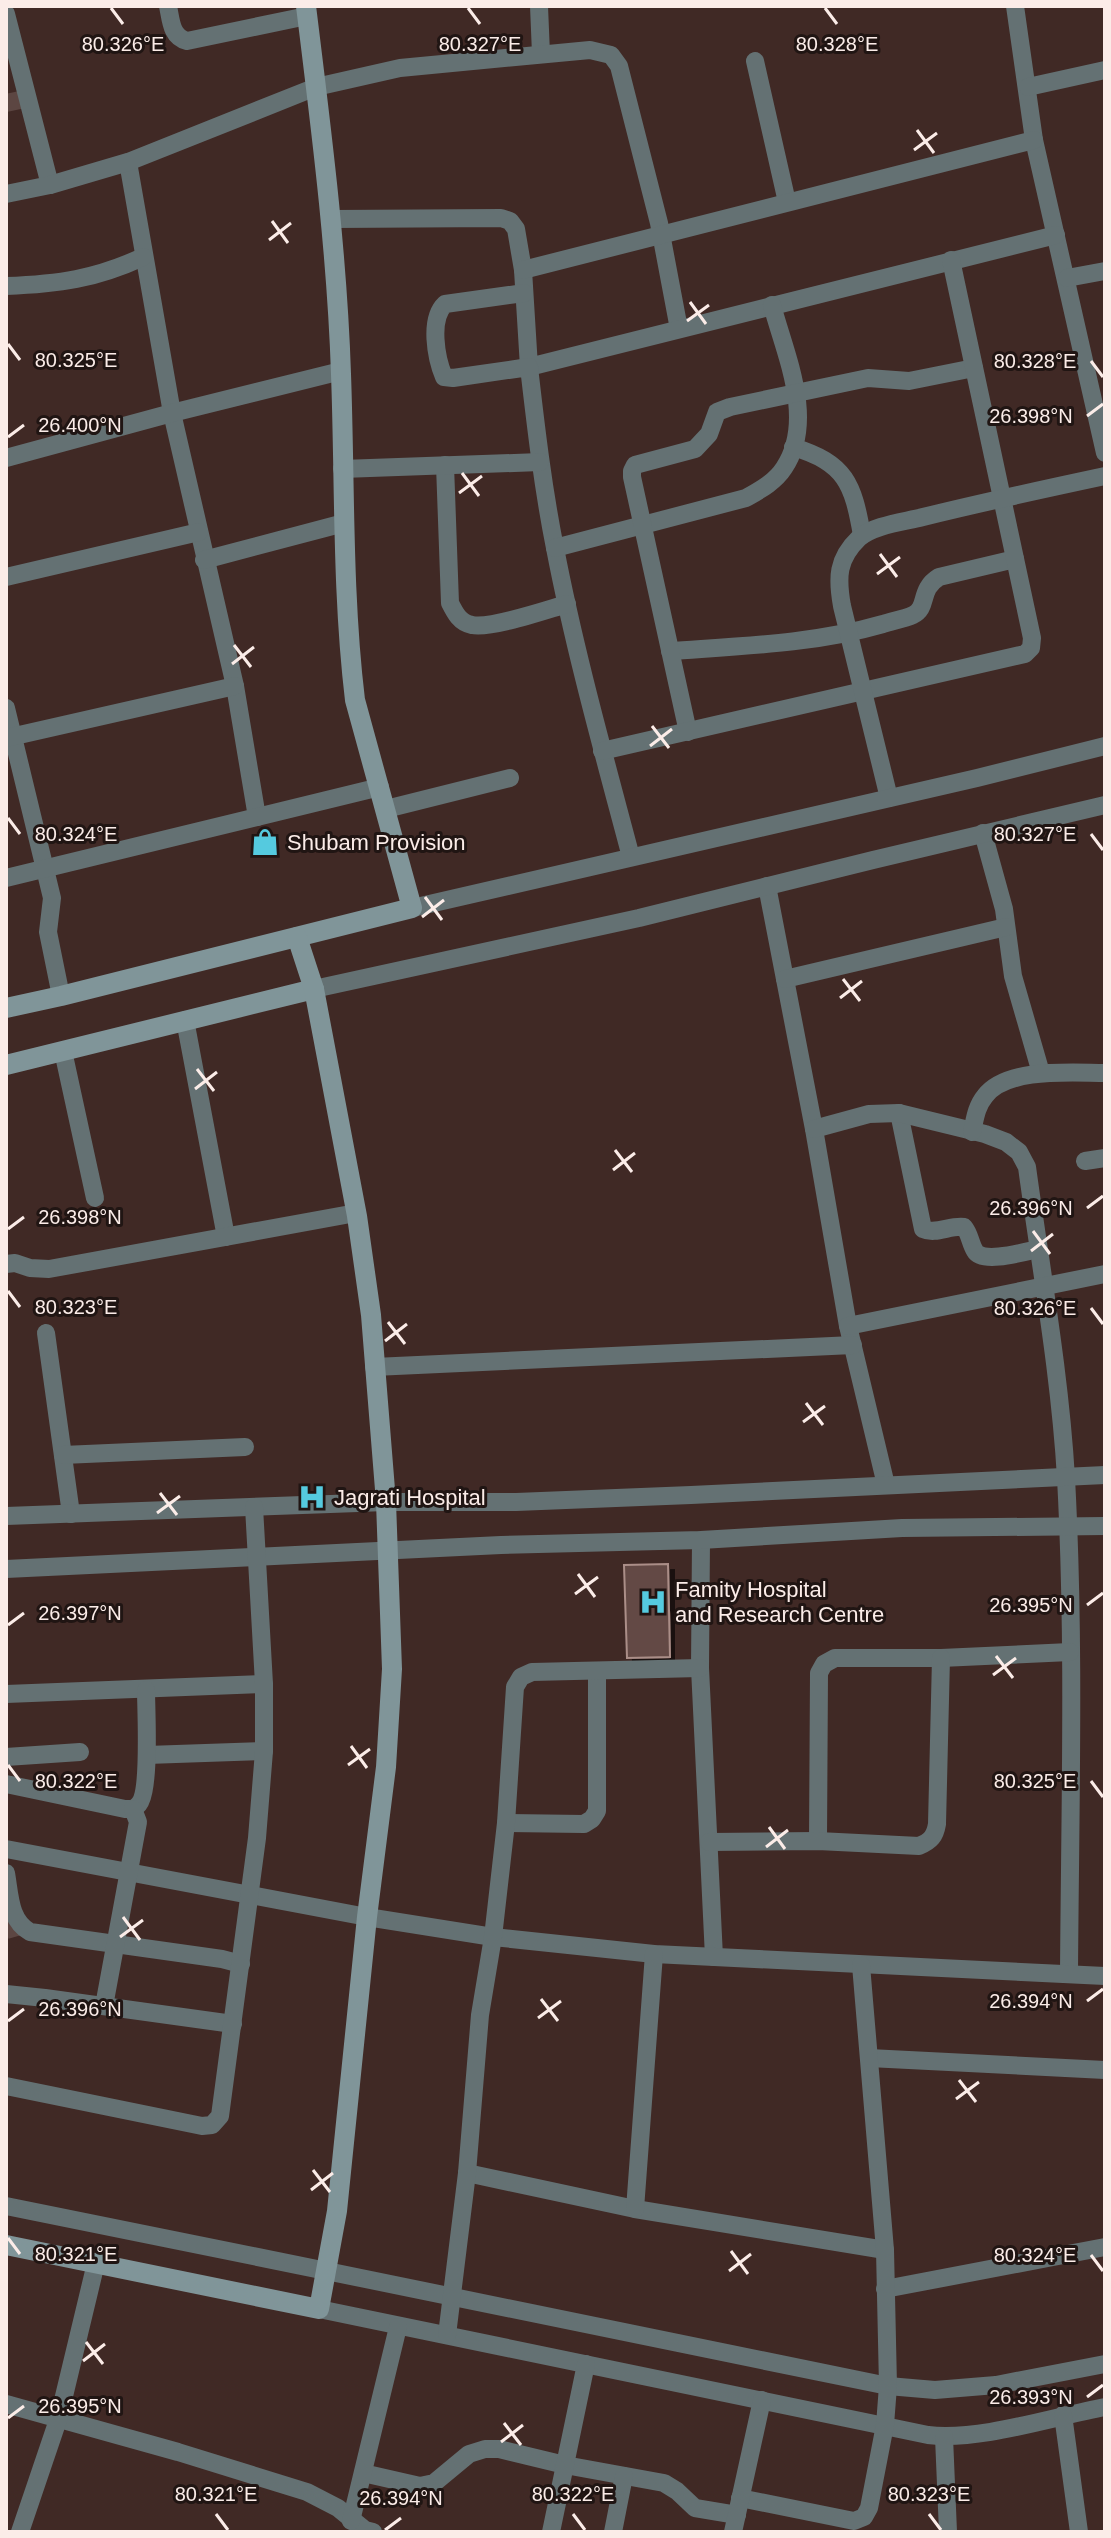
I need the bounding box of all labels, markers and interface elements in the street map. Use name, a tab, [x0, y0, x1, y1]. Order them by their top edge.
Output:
text: 80.326°E	[82, 33, 164, 55]
text: 80.327°E	[439, 33, 521, 55]
text: 80.328°E	[796, 33, 878, 55]
text: 80.325°E	[35, 349, 117, 371]
text: 80.328°E	[994, 350, 1076, 372]
text: 26.398°N	[989, 405, 1073, 427]
text: 26.400°N	[38, 414, 122, 436]
text: 80.324°E	[35, 823, 117, 845]
text: 80.327°E	[994, 823, 1076, 845]
shop icon: Shubam Provision	[250, 827, 280, 857]
place label: Shubam Provision	[287, 830, 466, 855]
text: 26.396°N	[989, 1197, 1073, 1219]
text: 26.398°N	[38, 1206, 122, 1228]
text: 80.323°E	[35, 1296, 117, 1318]
text: 80.326°E	[994, 1297, 1076, 1319]
hospital icon: Jagrati Hospital	[297, 1482, 327, 1512]
place label: Jagrati Hospital	[334, 1485, 486, 1510]
place label: Famity Hospital and Research Centre	[675, 1577, 884, 1627]
hospital icon: Famity Hospital and Research Centre	[638, 1587, 668, 1617]
text: 26.395°N	[989, 1594, 1073, 1616]
text: 26.397°N	[38, 1602, 122, 1624]
text: 80.322°E	[35, 1770, 117, 1792]
text: 80.325°E	[994, 1770, 1076, 1792]
text: 26.394°N	[989, 1990, 1073, 2012]
text: 26.396°N	[38, 1998, 122, 2020]
text: 80.321°E	[35, 2243, 117, 2265]
text: 80.324°E	[994, 2244, 1076, 2266]
text: 26.393°N	[989, 2386, 1073, 2408]
text: 26.395°N	[38, 2395, 122, 2417]
text: 80.321°E	[175, 2483, 257, 2505]
text: 80.322°E	[532, 2483, 614, 2505]
text: 80.323°E	[888, 2483, 970, 2505]
text: 26.394°N	[359, 2487, 443, 2509]

